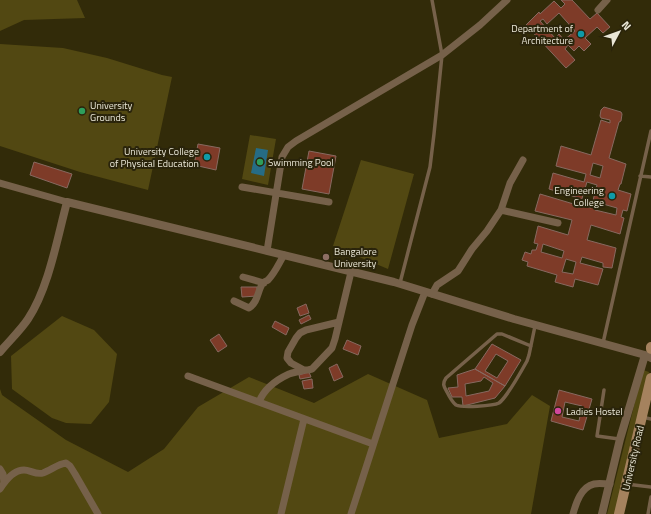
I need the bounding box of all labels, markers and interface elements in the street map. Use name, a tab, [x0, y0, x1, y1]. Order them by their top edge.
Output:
north arrow	[599, 12, 639, 52]
text: N	[618, 17, 635, 34]
place label: Department of Architecture	[511, 21, 574, 48]
marker: Department of Architecture	[576, 29, 586, 39]
place label: University Grounds	[90, 98, 133, 125]
marker: University Grounds	[77, 106, 87, 116]
place label: University College of Physical Education	[110, 144, 199, 171]
marker: University College of Physical Education	[202, 152, 212, 162]
place label: Swimming Pool	[268, 155, 334, 170]
marker: Swimming Pool	[255, 157, 265, 167]
place label: Engineering College	[554, 183, 604, 210]
marker: Engineering College	[607, 191, 617, 201]
place label: Bangalore University	[334, 244, 377, 271]
marker: Bangalore University	[321, 252, 331, 262]
place label: Ladies Hostel	[566, 404, 623, 419]
marker: Ladies Hostel	[553, 406, 563, 416]
street label: University Road	[618, 424, 648, 492]

